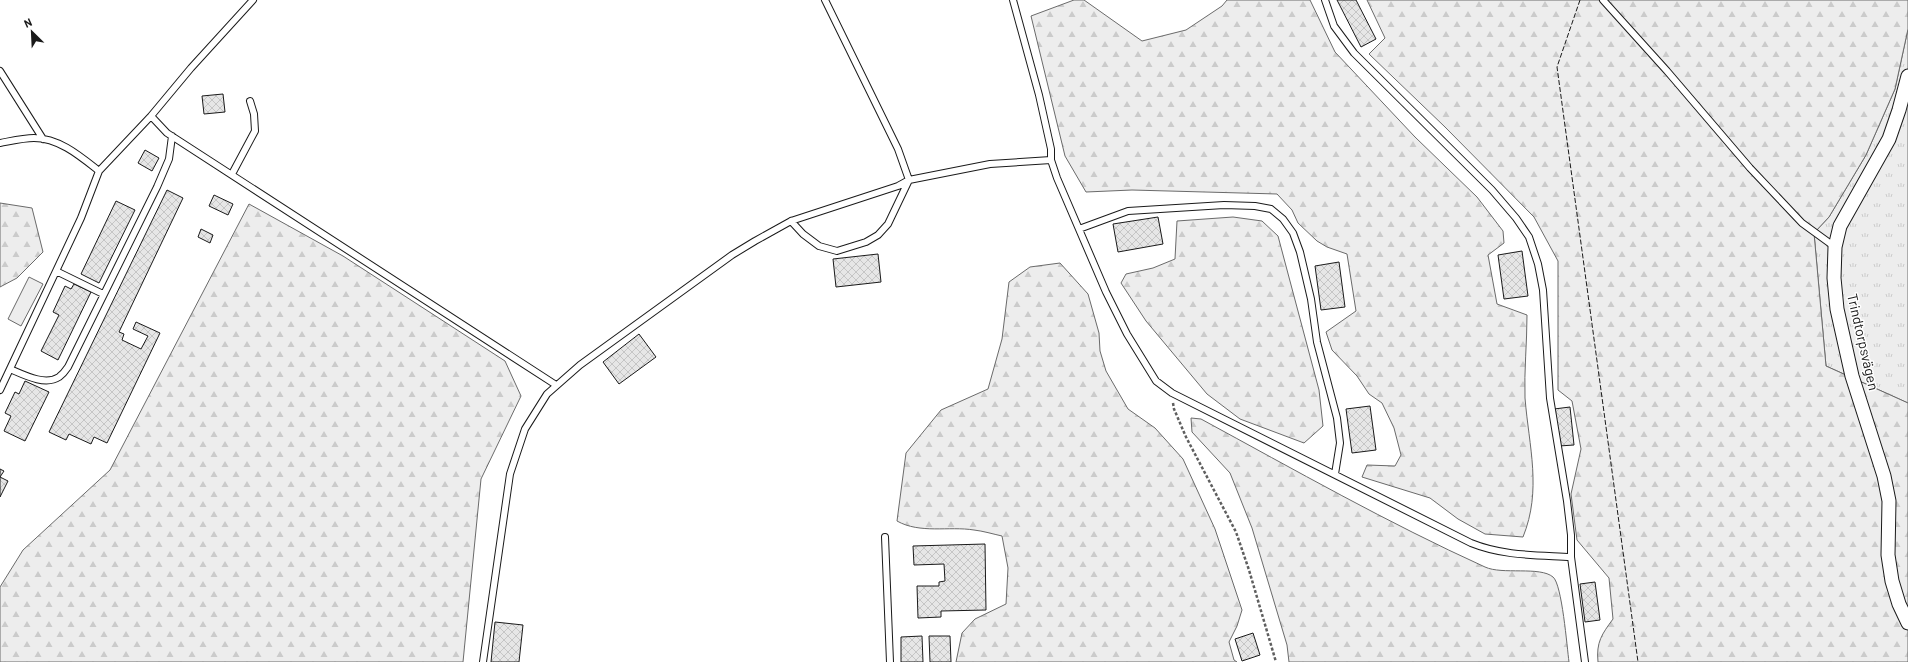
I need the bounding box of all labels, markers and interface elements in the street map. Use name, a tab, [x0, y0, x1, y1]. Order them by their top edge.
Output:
north arrow	[12, 12, 52, 52]
text: N	[22, 15, 34, 30]
street label: Trindtorpsvägen	[1844, 292, 1883, 392]

